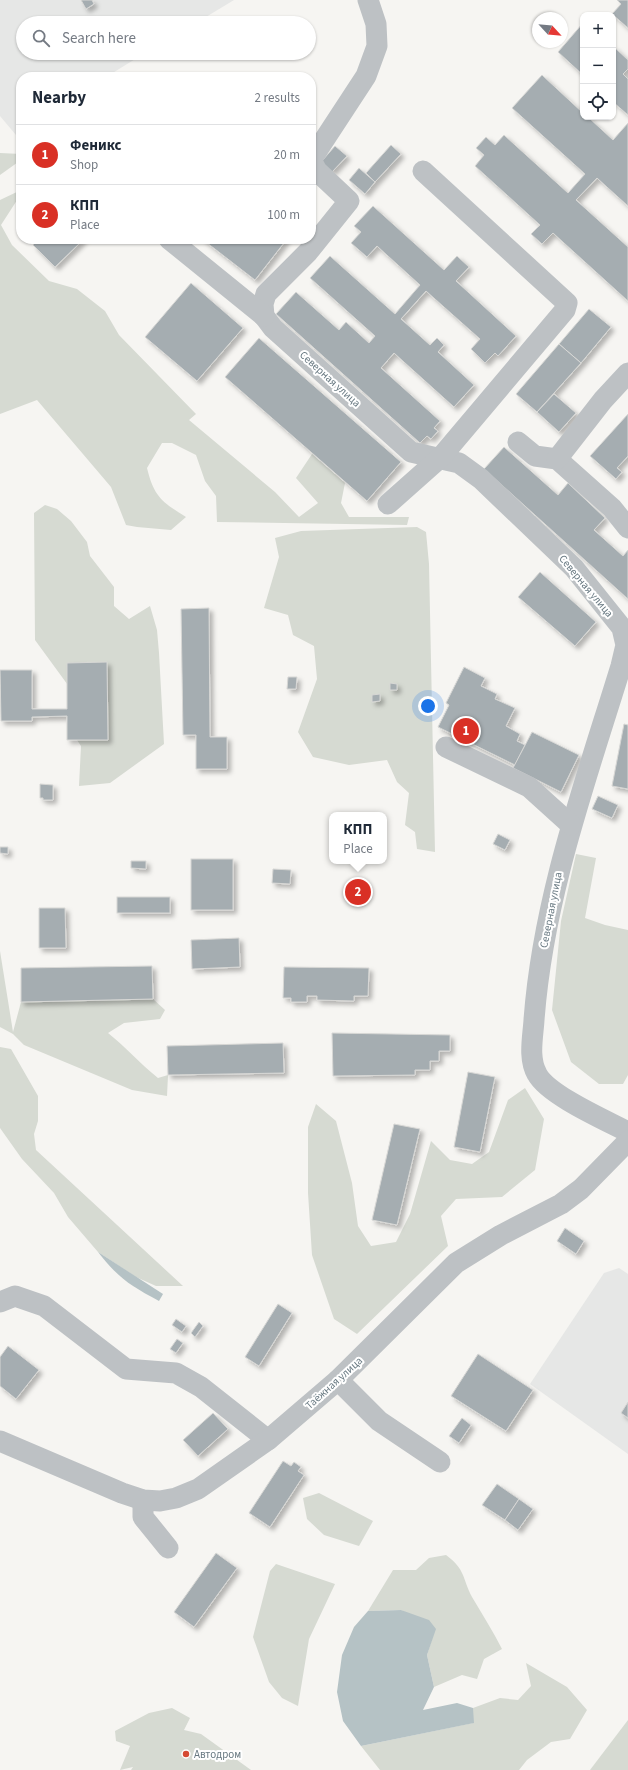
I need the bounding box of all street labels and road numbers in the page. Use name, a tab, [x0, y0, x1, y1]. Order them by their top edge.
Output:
street label: Северная улица	[296, 348, 364, 410]
street label: Северная улица	[555, 552, 617, 620]
street label: Северная улица	[536, 871, 566, 949]
street label: Таёжная улица	[302, 1353, 366, 1413]

